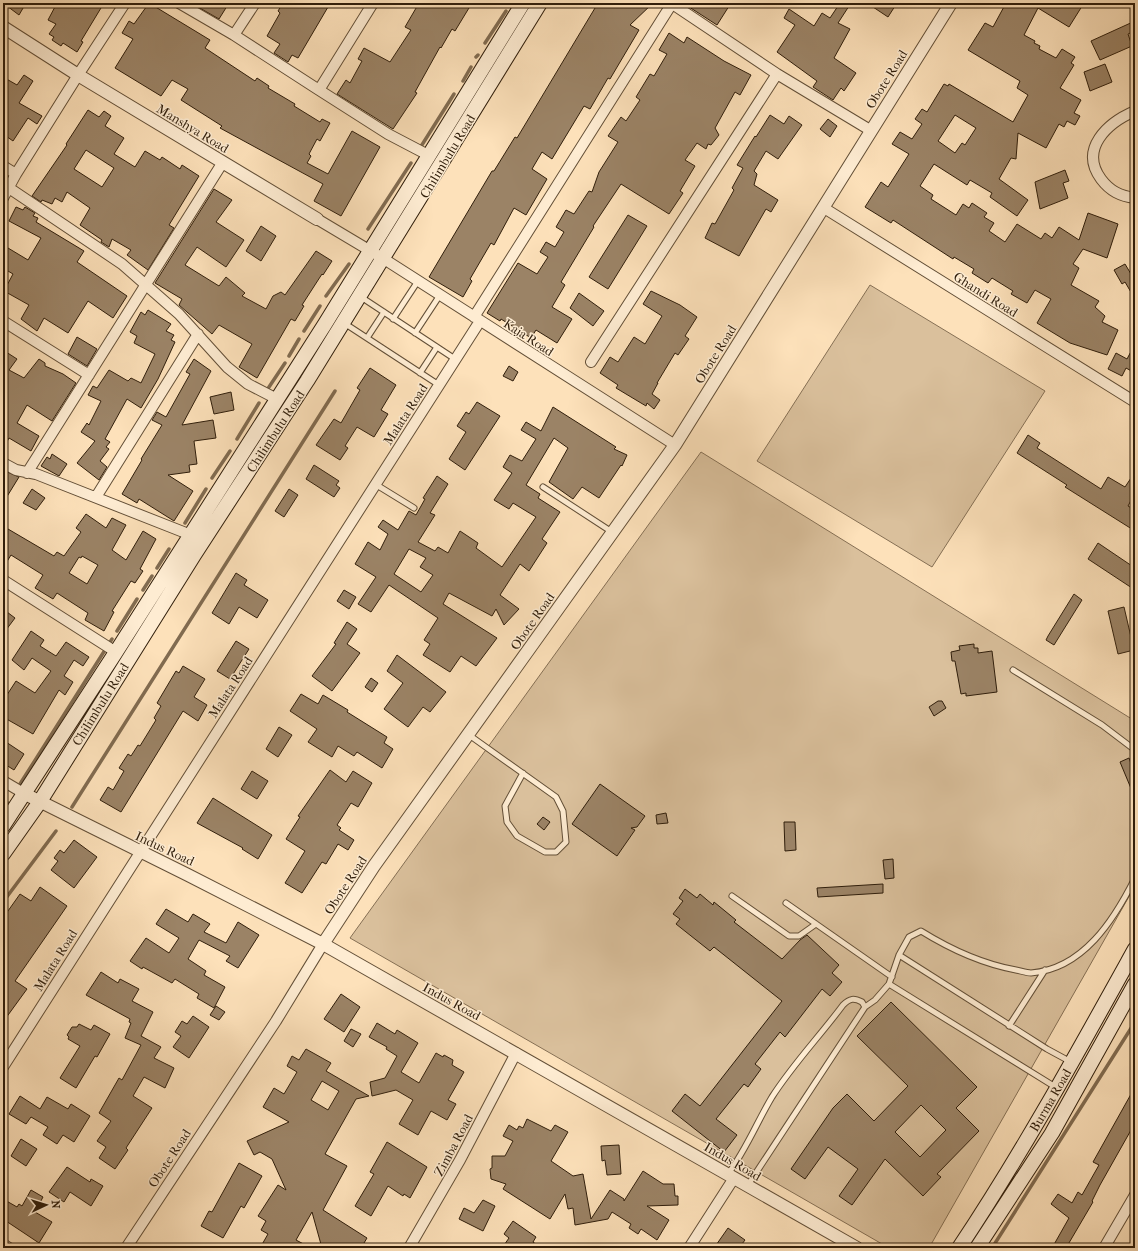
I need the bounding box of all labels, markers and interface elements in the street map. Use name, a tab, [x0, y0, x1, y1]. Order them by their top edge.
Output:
street label: Obote Road	[862, 46, 911, 111]
street label: Manshya Road	[154, 101, 232, 156]
street label: Chilimbulu Road	[417, 111, 479, 201]
street label: Ghandi Road	[951, 269, 1021, 321]
street label: Kaja Road	[501, 316, 557, 360]
street label: Obote Road	[691, 321, 740, 386]
street label: Malata Road	[380, 380, 431, 448]
street label: Chilimbulu Road	[243, 387, 308, 475]
street label: Obote Road	[507, 589, 558, 653]
street label: Malata Road	[205, 653, 256, 721]
street label: Chilimbulu Road	[69, 659, 132, 748]
street label: Indus Road	[133, 828, 198, 869]
street label: Obote Road	[321, 853, 370, 917]
street label: Malata Road	[31, 926, 81, 994]
street label: Indus Road	[420, 979, 484, 1024]
street label: Burma Road	[1026, 1065, 1075, 1134]
street label: Zimba Road	[431, 1111, 476, 1179]
street label: Obote Road	[145, 1126, 194, 1190]
street label: Indus Road	[702, 1139, 765, 1184]
north arrow	[26, 1185, 66, 1225]
text: N	[49, 1200, 62, 1210]

